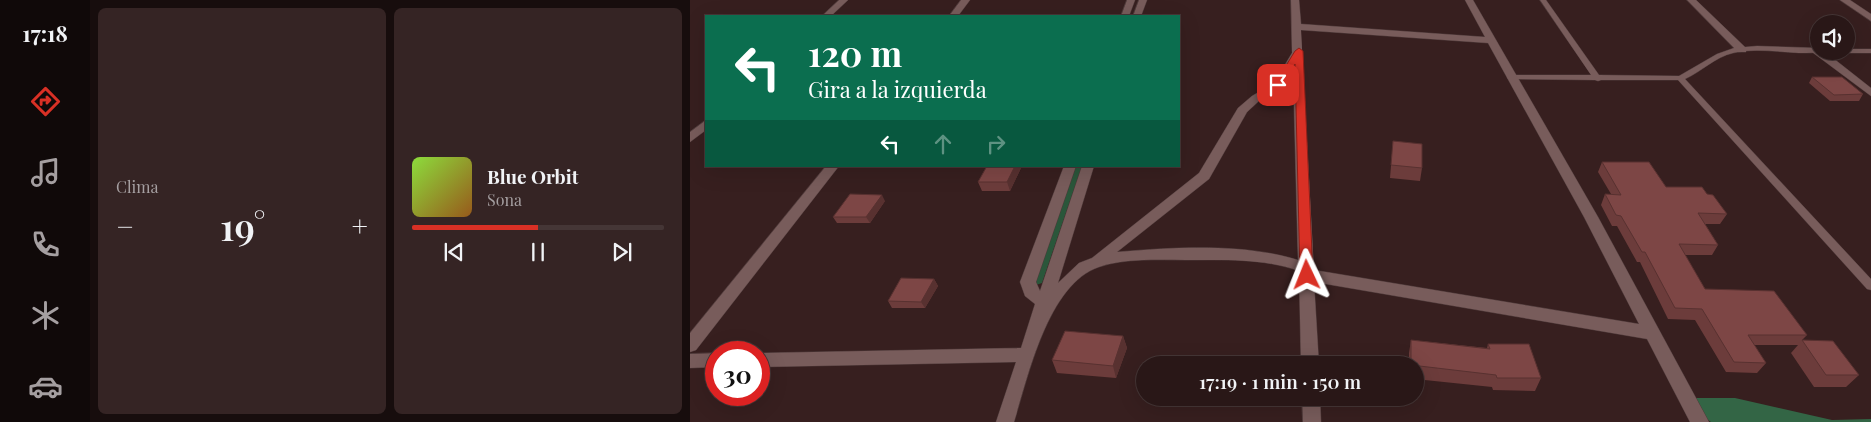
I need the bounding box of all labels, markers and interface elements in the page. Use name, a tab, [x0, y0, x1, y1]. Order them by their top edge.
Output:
map controls	[1810, 15, 1855, 60]
button: sound	[1810, 15, 1855, 60]
text: 17:18	[22, 18, 68, 48]
text: 120 m	[808, 29, 902, 76]
icon: left	[725, 35, 790, 100]
pin	[1257, 64, 1299, 106]
icon: arrive	[1264, 71, 1292, 99]
text: Gira a la izquierda	[808, 74, 987, 104]
icon: directions	[28, 84, 63, 119]
icon: left	[876, 130, 904, 158]
icon: ahead	[929, 130, 957, 158]
icon: right	[982, 130, 1010, 158]
icon: music	[28, 155, 63, 190]
text: Blue Orbit	[487, 163, 578, 189]
text: Clima	[116, 176, 158, 197]
text: Sona	[487, 189, 522, 210]
text: 19°	[220, 200, 266, 251]
text: −	[116, 207, 134, 244]
text: +	[352, 207, 368, 244]
icon: phone	[28, 227, 63, 262]
icon: previous	[440, 238, 468, 266]
icon: pause	[524, 238, 552, 266]
icon: next	[608, 238, 636, 266]
position arrow	[1280, 248, 1332, 300]
icon: climate	[28, 298, 63, 333]
speed limit sign: 30	[705, 341, 770, 406]
text: 17:19 · 1 min · 150 m	[1199, 368, 1361, 394]
icon: car	[28, 369, 63, 404]

